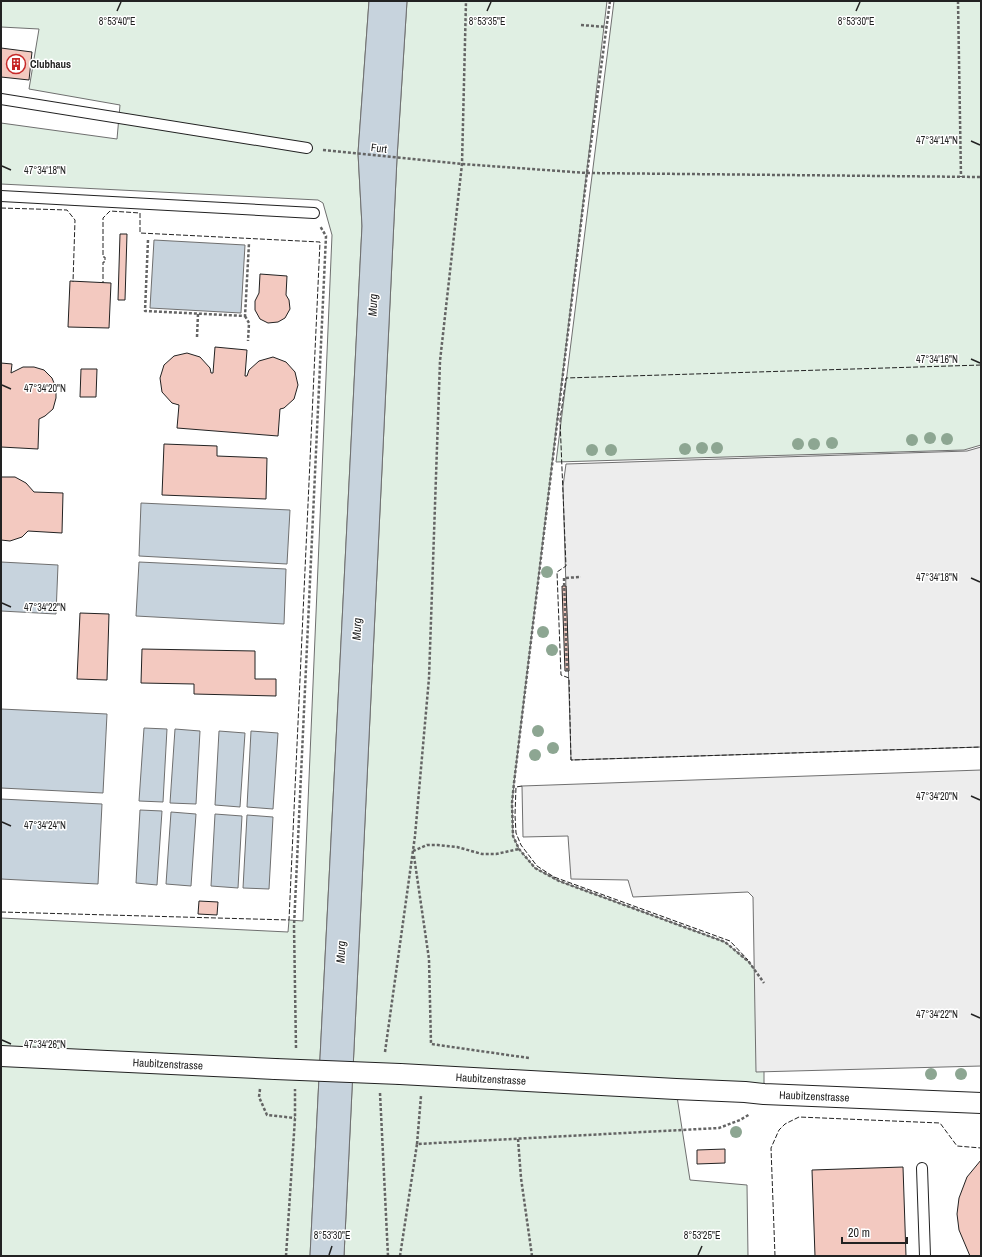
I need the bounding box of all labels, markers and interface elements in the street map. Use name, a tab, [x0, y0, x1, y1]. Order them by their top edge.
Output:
text: 8°53'40"E	[99, 15, 135, 28]
text: 8°53'35"E	[469, 15, 505, 28]
text: 8°53'30"E	[838, 15, 874, 28]
building icon: Clubhaus	[5, 53, 27, 75]
place label: Clubhaus	[30, 57, 71, 71]
text: 47°34'14"N	[916, 134, 958, 147]
street label: Furt	[370, 140, 388, 156]
text: 47°34'18"N	[24, 164, 66, 177]
water label: Murg	[364, 293, 382, 317]
text: 47°34'16"N	[916, 353, 958, 366]
text: 47°34'20"N	[24, 382, 66, 395]
text: 47°34'18"N	[916, 571, 958, 584]
text: 47°34'22"N	[24, 601, 66, 614]
water label: Murg	[348, 617, 366, 641]
text: 47°34'20"N	[916, 790, 958, 803]
text: 47°34'24"N	[24, 819, 66, 832]
water label: Murg	[332, 940, 350, 964]
text: 47°34'22"N	[916, 1008, 958, 1021]
text: 47°34'26"N	[24, 1038, 66, 1051]
street label: Haubitzenstrasse	[132, 1055, 203, 1073]
street label: Haubitzenstrasse	[455, 1070, 526, 1088]
street label: Haubitzenstrasse	[779, 1088, 850, 1105]
scale bar	[842, 1219, 907, 1245]
text: 20 m	[848, 1225, 870, 1241]
text: 8°53'30"E	[314, 1229, 350, 1242]
text: 8°53'25"E	[684, 1229, 720, 1242]

